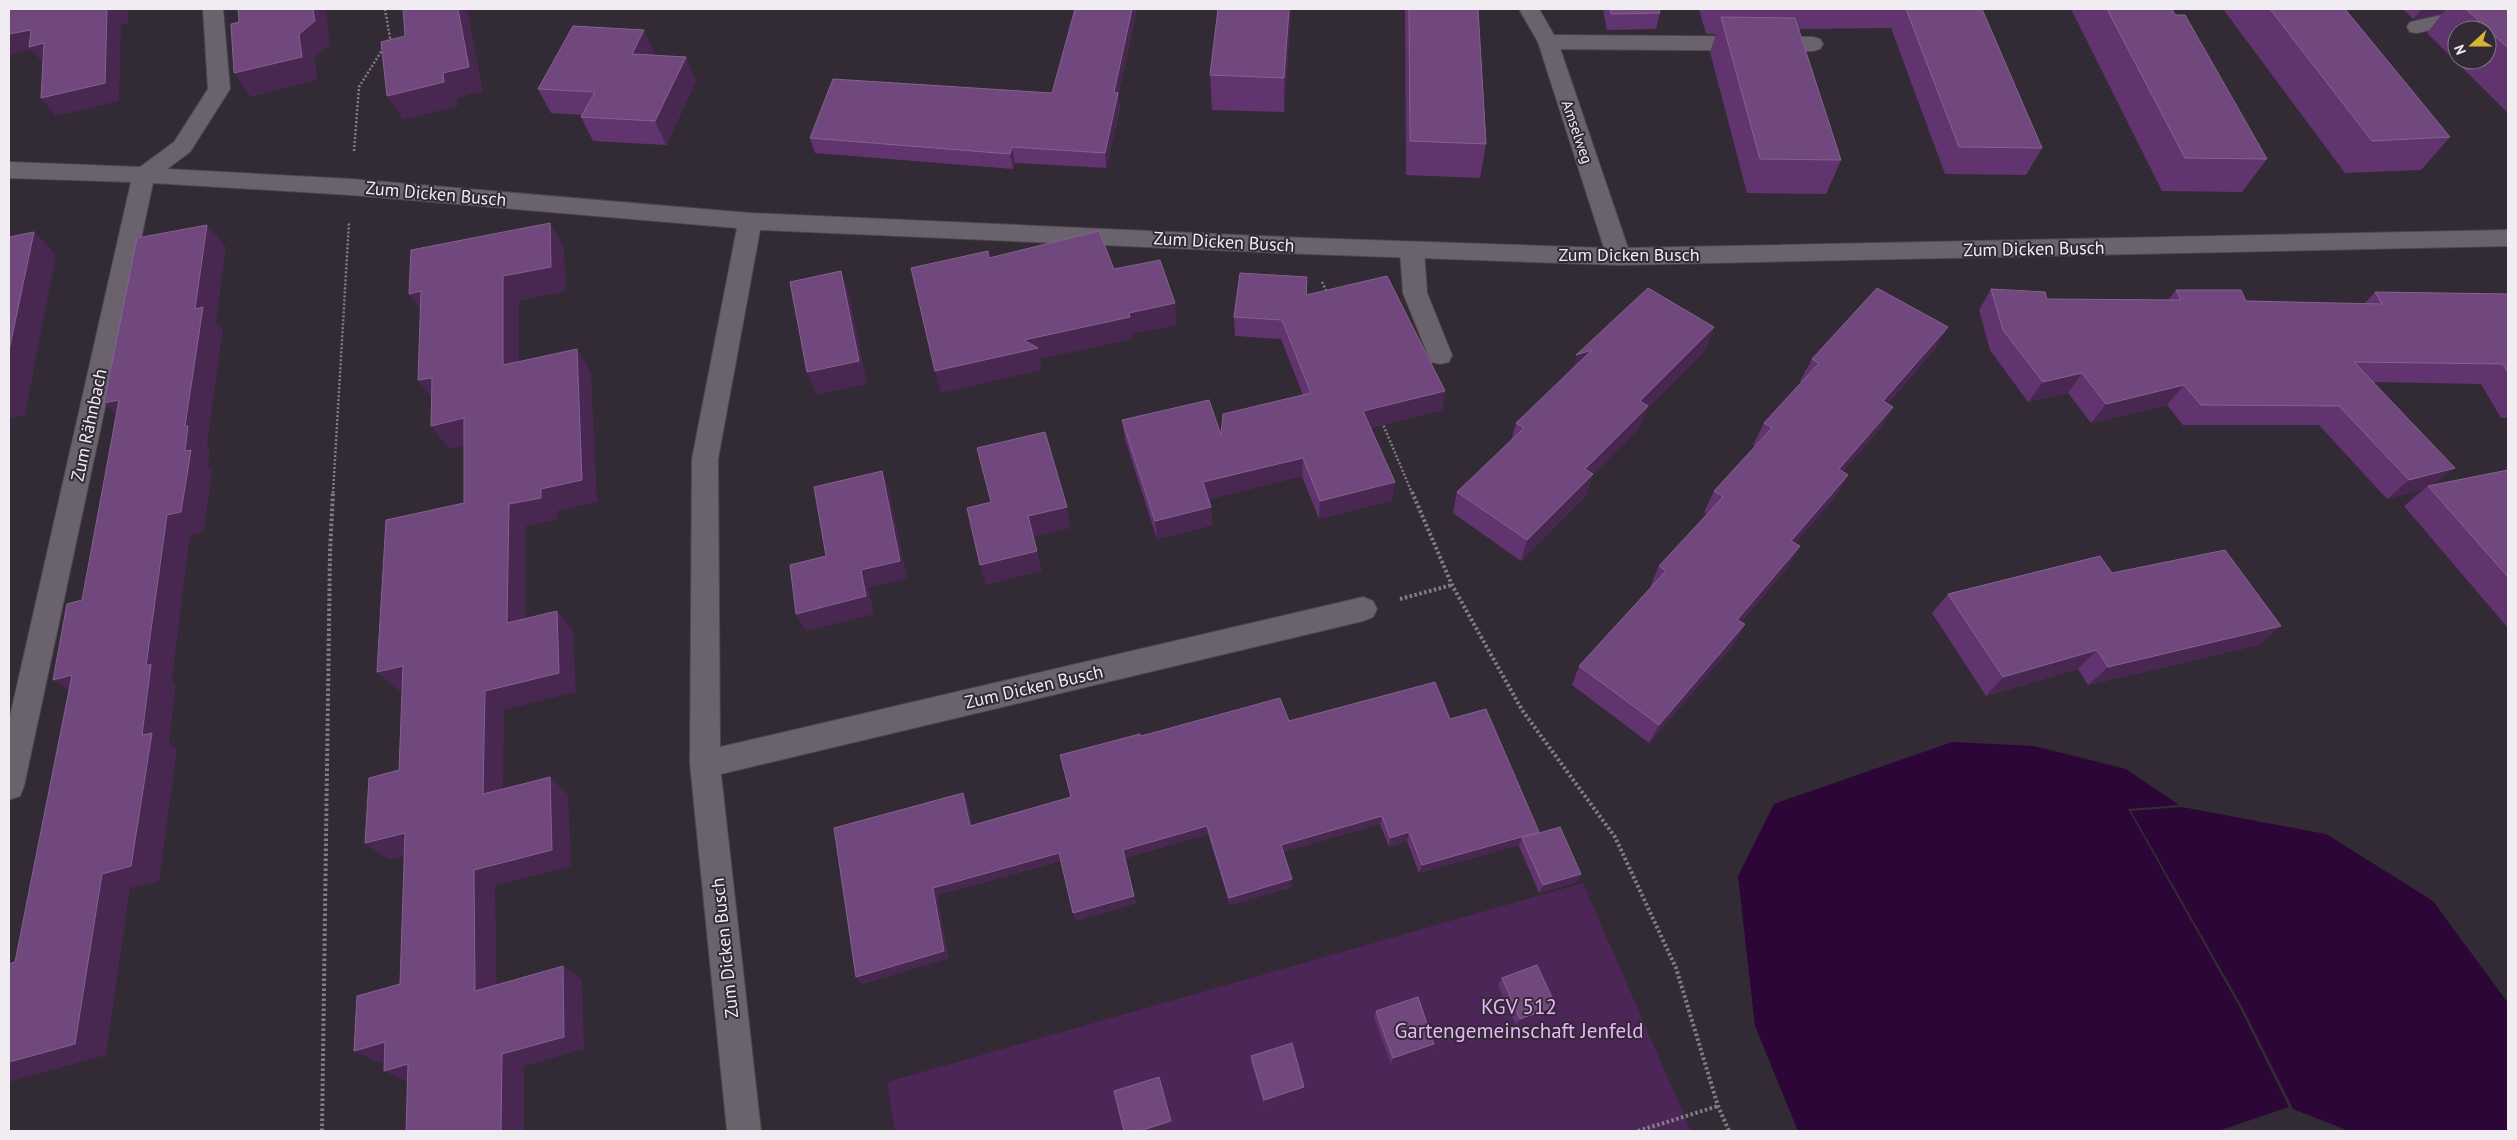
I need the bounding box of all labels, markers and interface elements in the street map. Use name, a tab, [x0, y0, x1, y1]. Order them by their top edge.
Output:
north arrow	[2447, 20, 2497, 70]
text: N	[2450, 42, 2470, 57]
street label: Amselweg	[1558, 98, 1597, 166]
street label: Zum Dicken Busch	[365, 176, 507, 211]
street label: Zum Dicken Busch	[1153, 226, 1295, 257]
street label: Zum Dicken Busch	[1963, 236, 2105, 261]
street label: Zum Dicken Busch	[1558, 243, 1700, 266]
street label: Zum Rähnbach	[65, 367, 112, 483]
street label: Zum Dicken Busch	[963, 659, 1105, 714]
street label: Zum Dicken Busch	[706, 877, 743, 1019]
park label: KGV 512 Gartengemeinschaft Jenfeld	[1395, 993, 1644, 1044]

